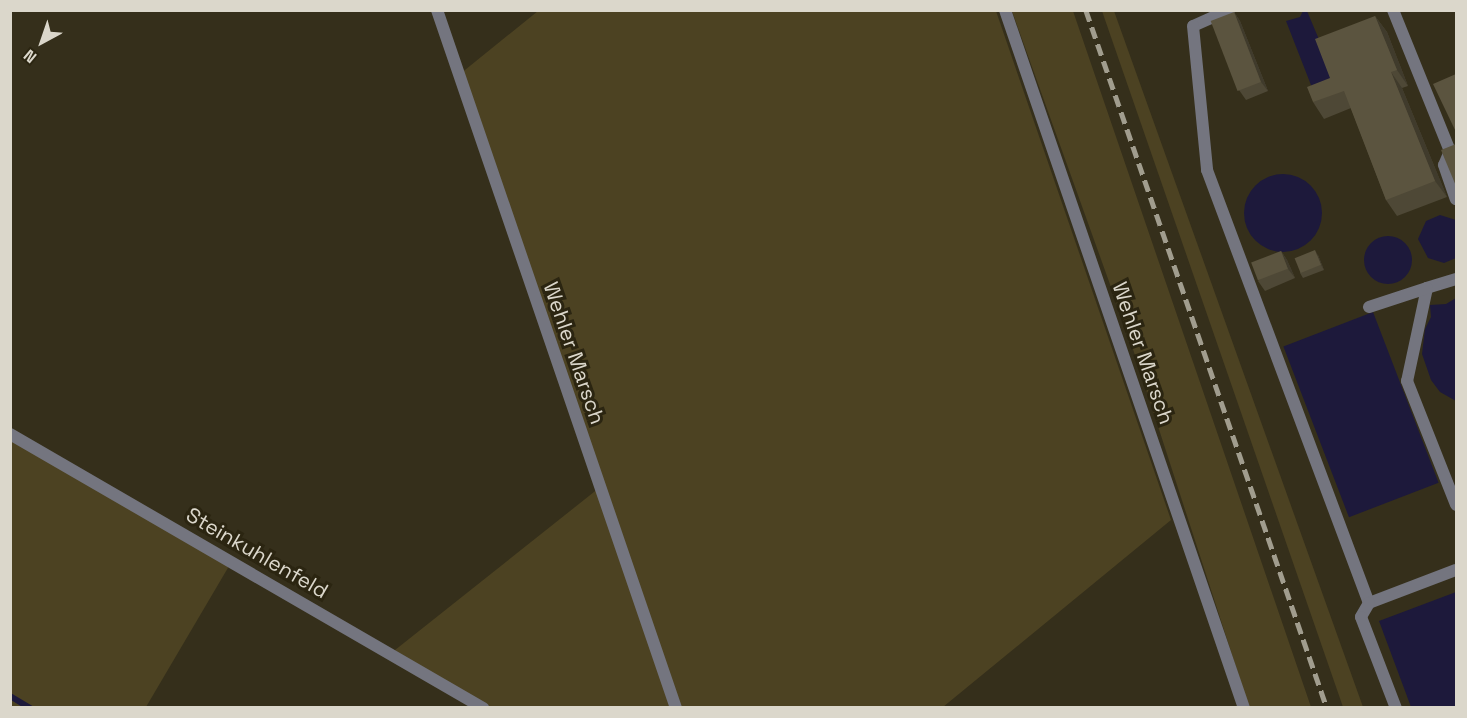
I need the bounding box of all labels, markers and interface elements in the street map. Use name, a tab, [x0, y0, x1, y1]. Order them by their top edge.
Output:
north arrow	[12, 12, 72, 72]
text: N	[19, 45, 41, 68]
street label: Wehler Marsch	[538, 279, 610, 427]
street label: Wehler Marsch	[1107, 279, 1179, 427]
street label: Steinkuhlenfeld	[182, 502, 332, 604]

